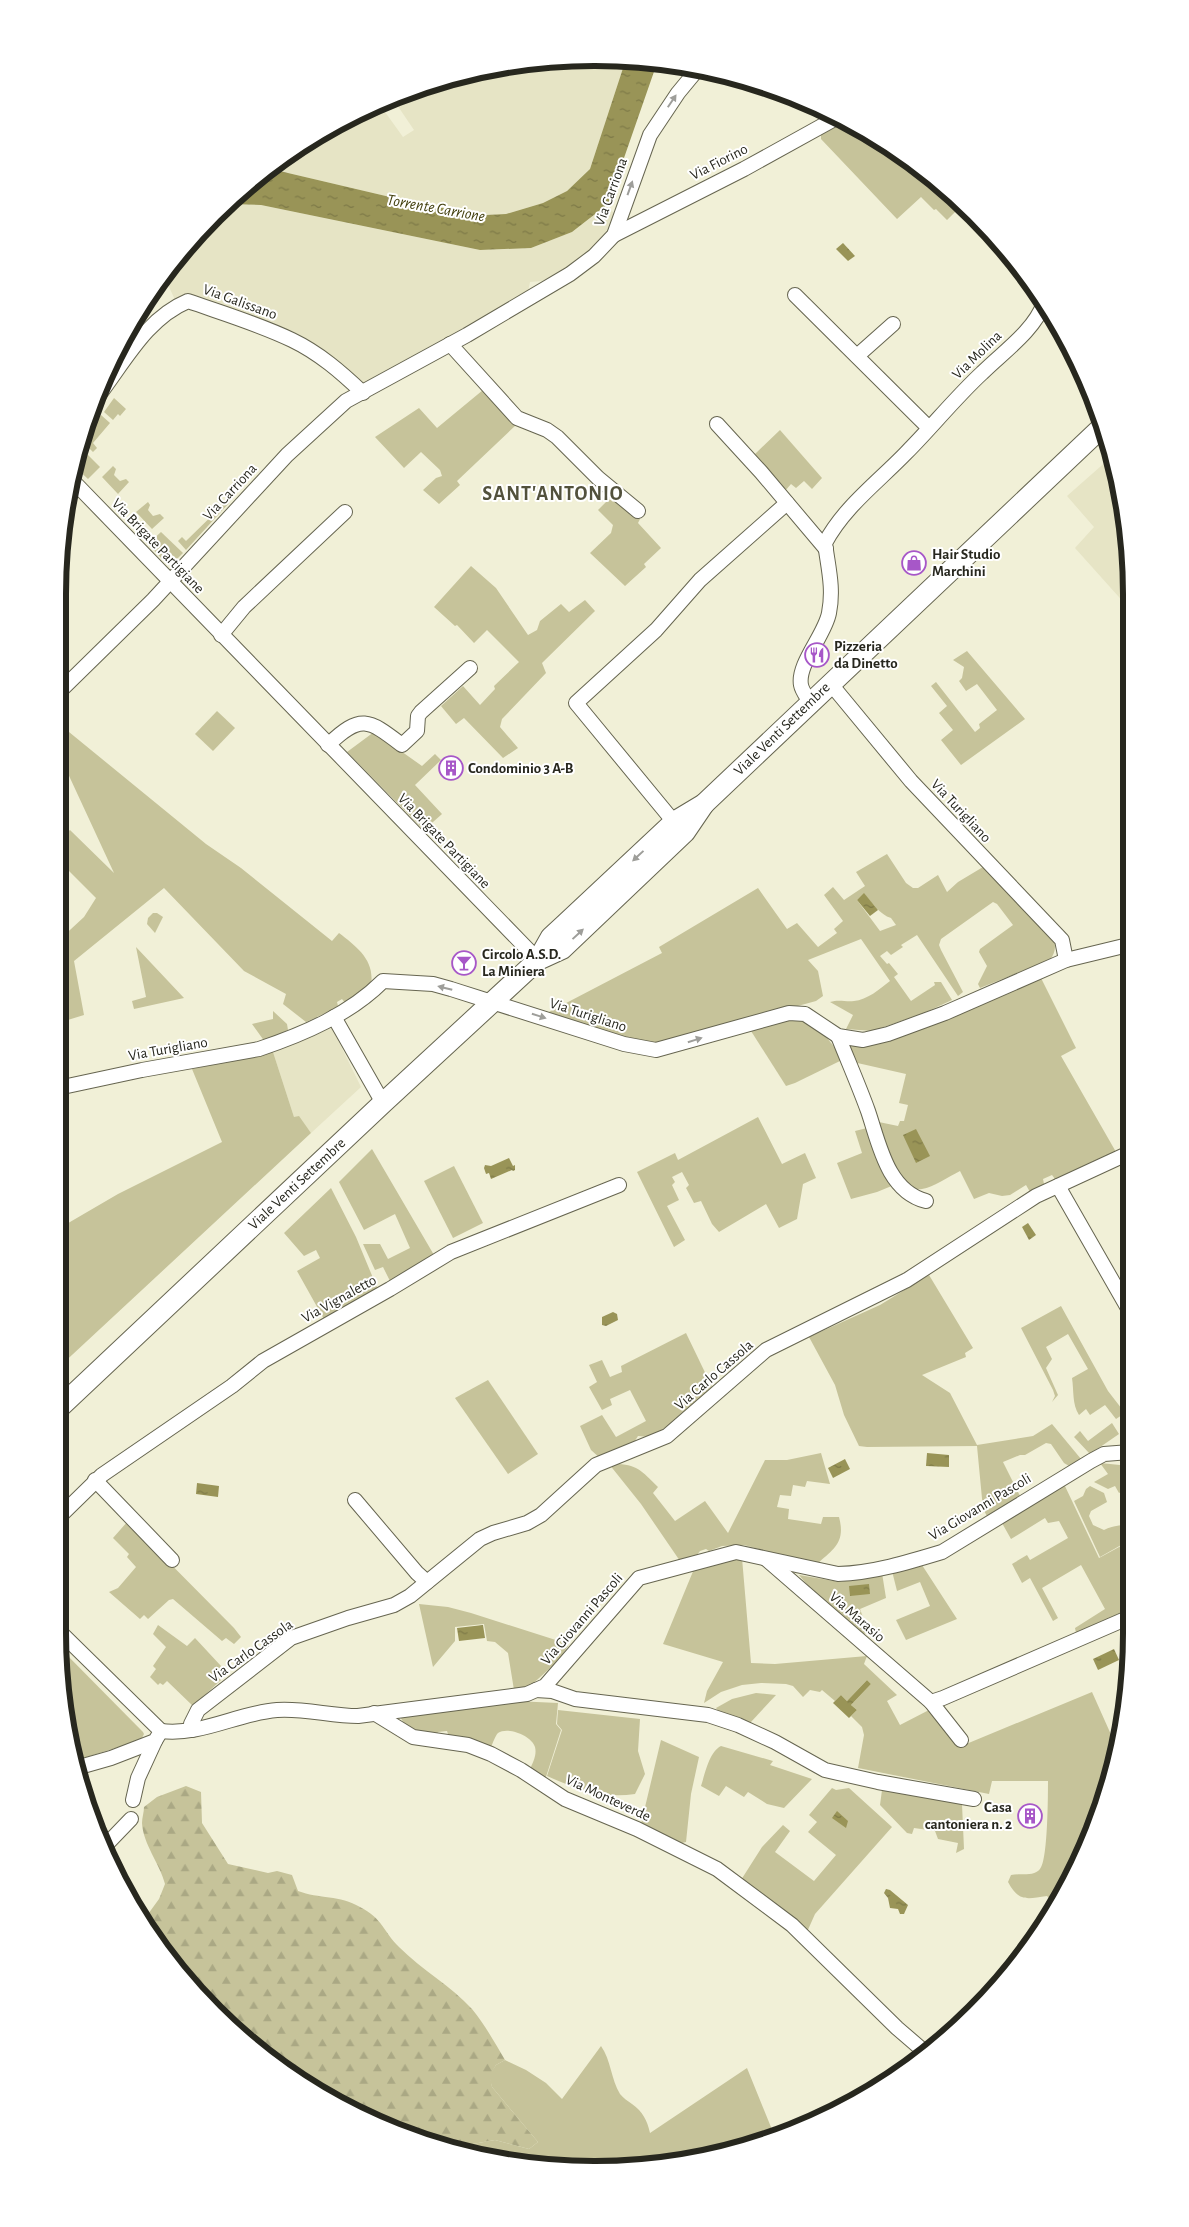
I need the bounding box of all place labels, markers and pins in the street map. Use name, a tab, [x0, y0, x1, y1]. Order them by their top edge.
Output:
place label: Hair Studio Marchini	[932, 547, 1000, 579]
shop icon: Hair Studio Marchini	[901, 550, 927, 576]
place label: Pizzeria da Dinetto	[834, 639, 898, 671]
restaurant icon: Pizzeria da Dinetto	[804, 642, 830, 668]
building icon: Condominio 3 A-B	[438, 755, 464, 781]
place label: Condominio 3 A-B	[468, 761, 574, 776]
place label: Circolo A.S.D. La Miniera	[482, 947, 561, 979]
bar icon: Circolo A.S.D. La Miniera	[451, 950, 477, 976]
place label: Casa cantoniera n. 2	[925, 1800, 1012, 1832]
building icon: Casa cantoniera n. 2	[1017, 1803, 1043, 1829]

